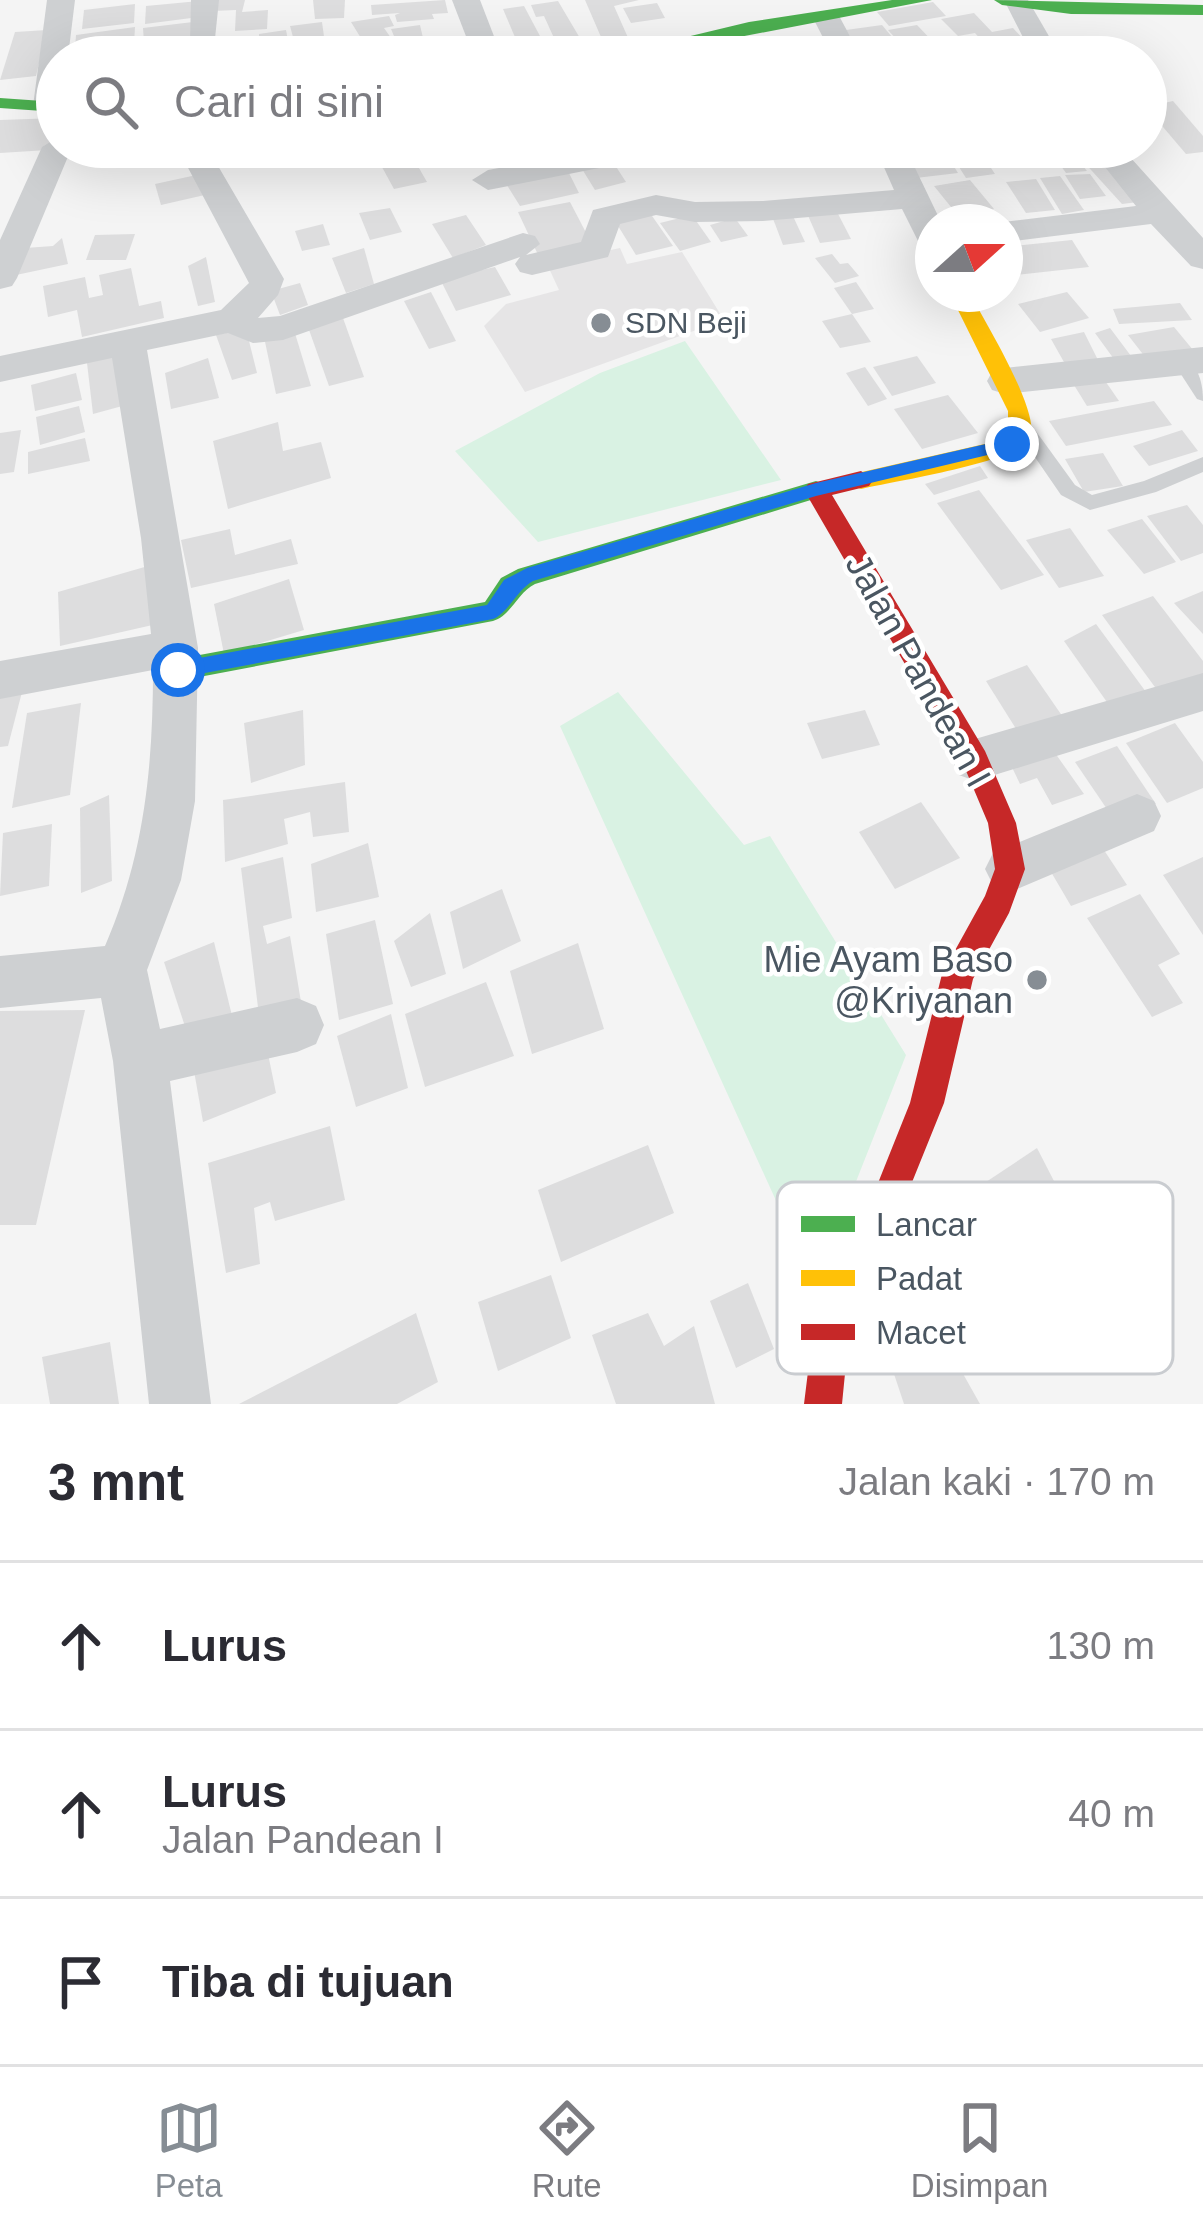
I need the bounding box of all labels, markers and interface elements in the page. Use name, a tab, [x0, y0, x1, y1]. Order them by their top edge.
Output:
search box	[36, 36, 1167, 168]
icon: search	[78, 69, 144, 135]
text: Cari di sini	[174, 76, 384, 127]
north arrow	[915, 204, 1023, 312]
place label: SDN Beji	[625, 306, 747, 339]
marker: SDN Beji	[588, 310, 614, 336]
route end	[985, 417, 1039, 471]
street label: Jalan Pandean I	[838, 547, 1000, 794]
route start	[151, 643, 205, 697]
place label: Mie Ayam Baso @Kriyanan	[764, 939, 1013, 1021]
marker: Mie Ayam Baso @Kriyanan	[1024, 967, 1050, 993]
legend	[777, 1182, 1173, 1374]
text: Lancar	[876, 1206, 977, 1243]
text: Padat	[876, 1260, 962, 1297]
text: Macet	[876, 1314, 966, 1351]
text: 3 mnt	[48, 1454, 184, 1511]
text: Jalan kaki · 170 m	[839, 1460, 1155, 1503]
icon: ahead	[48, 1613, 114, 1679]
text: Lurus	[162, 1620, 287, 1671]
text: 130 m	[1047, 1624, 1155, 1667]
text: Lurus	[162, 1766, 287, 1817]
icon: ahead	[48, 1781, 114, 1847]
text: 40 m	[1068, 1792, 1155, 1835]
text: Jalan Pandean I	[162, 1818, 444, 1861]
icon: arrive	[48, 1949, 114, 2015]
text: Tiba di tujuan	[162, 1956, 454, 2007]
tab: Peta	[155, 2095, 223, 2205]
tab: Rute	[532, 2095, 602, 2205]
tab: Disimpan	[911, 2095, 1048, 2205]

